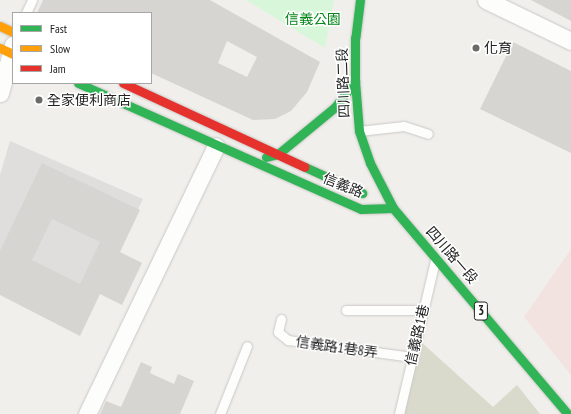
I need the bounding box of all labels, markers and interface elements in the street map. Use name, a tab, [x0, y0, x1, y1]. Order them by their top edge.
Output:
park label: 信義公園	[285, 11, 341, 27]
legend	[12, 12, 152, 84]
text: Fast	[50, 21, 67, 36]
place label: 化育	[484, 40, 512, 56]
text: Slow	[50, 41, 70, 56]
marker: 化育	[471, 43, 481, 53]
street label: 四川路二段	[333, 48, 353, 118]
text: Jam	[50, 61, 66, 76]
place label: 全家便利商店	[47, 92, 131, 108]
marker: 全家便利商店	[34, 95, 44, 105]
street label: 信義路	[320, 169, 366, 201]
street label: 四川路一段	[423, 223, 481, 287]
road number: 3	[473, 300, 489, 322]
street label: 信義路1巷	[402, 303, 432, 367]
street label: 信義路1巷8弄	[295, 333, 379, 361]

